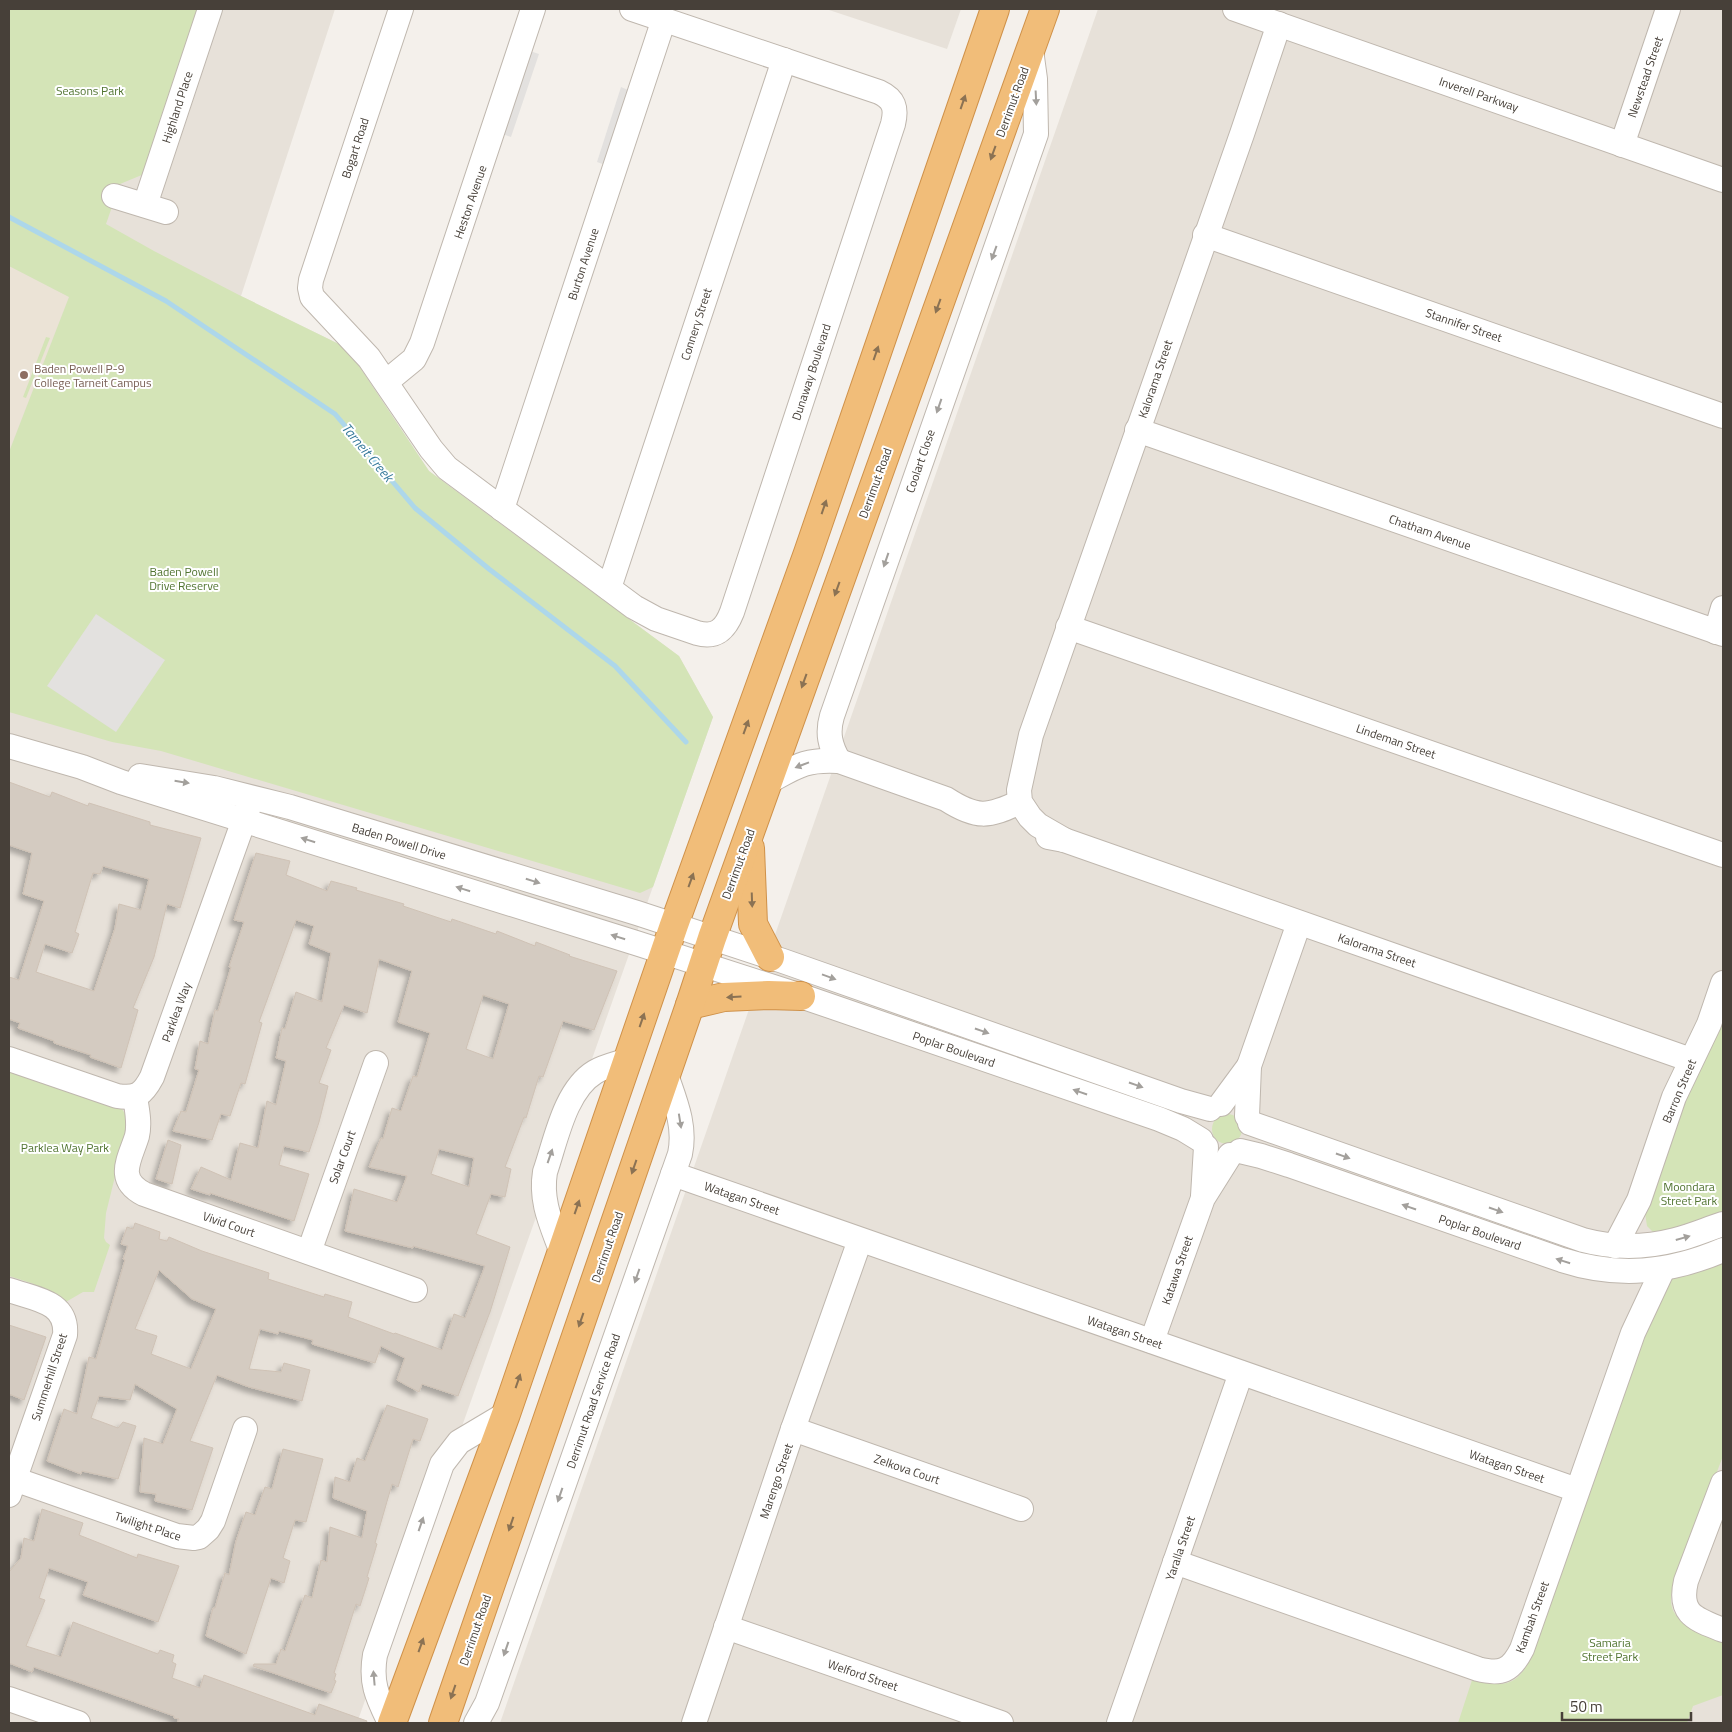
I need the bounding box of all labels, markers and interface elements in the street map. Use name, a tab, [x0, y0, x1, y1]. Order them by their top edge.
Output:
street label: Newstead Street	[1622, 33, 1668, 120]
street label: Derrimut Road	[990, 64, 1034, 140]
street label: Highland Place	[156, 69, 198, 145]
street label: Inverell Parkway	[1437, 71, 1522, 117]
park label: Seasons Park	[56, 81, 124, 100]
one-way arrow	[1032, 90, 1040, 106]
one-way arrow	[959, 94, 967, 109]
street label: Bogart Road	[336, 115, 374, 181]
one-way arrow	[989, 146, 996, 161]
street label: Heston Avenue	[449, 163, 491, 241]
street label: Burton Avenue	[562, 225, 604, 303]
one-way arrow	[990, 246, 997, 261]
street label: Connery Street	[675, 285, 717, 363]
one-way arrow	[934, 299, 941, 314]
street label: Stannifer Street	[1423, 303, 1506, 347]
street label: Dunaway Boulevard	[786, 321, 836, 423]
street label: Kalorama Street	[1133, 337, 1178, 421]
one-way arrow	[873, 345, 881, 360]
place label: Baden Powell P-9 College Tarneit Campus	[34, 359, 152, 392]
marker: Baden Powell P-9 College Tarneit Campus	[18, 369, 30, 381]
one-way arrow	[935, 399, 942, 414]
water label: Tarneit Creek	[337, 418, 400, 487]
street label: Coolart Close	[900, 427, 940, 495]
street label: Derrimut Road	[853, 445, 897, 521]
one-way arrow	[821, 499, 828, 514]
street label: Chatham Avenue	[1386, 509, 1474, 555]
one-way arrow	[882, 553, 890, 568]
park label: Baden Powell Drive Reserve	[149, 562, 219, 595]
one-way arrow	[833, 582, 841, 597]
one-way arrow	[800, 674, 808, 689]
street label: Lindeman Street	[1354, 718, 1439, 764]
one-way arrow	[742, 719, 750, 734]
one-way arrow	[794, 761, 809, 769]
one-way arrow	[174, 778, 190, 786]
street label: Baden Powell Drive	[349, 818, 449, 864]
street label: Derrimut Road	[716, 826, 760, 902]
one-way arrow	[301, 836, 316, 843]
one-way arrow	[688, 872, 695, 887]
one-way arrow	[525, 878, 540, 886]
one-way arrow	[456, 884, 471, 892]
one-way arrow	[748, 892, 756, 908]
street label: Kalorama Street	[1335, 928, 1419, 973]
one-way arrow	[611, 933, 626, 941]
one-way arrow	[822, 973, 837, 981]
street label: Parklea Way	[156, 979, 196, 1045]
one-way arrow	[726, 993, 742, 1001]
one-way arrow	[638, 1012, 646, 1027]
street label: Poplar Boulevard	[910, 1026, 998, 1072]
one-way arrow	[975, 1027, 990, 1035]
street label: Barron Street	[1657, 1055, 1701, 1126]
one-way arrow	[1128, 1081, 1143, 1089]
one-way arrow	[1072, 1088, 1087, 1095]
one-way arrow	[676, 1114, 684, 1130]
street label: Solar Court	[324, 1127, 361, 1187]
park label: Parklea Way Park	[21, 1138, 109, 1157]
one-way arrow	[547, 1148, 555, 1163]
one-way arrow	[1335, 1153, 1350, 1160]
one-way arrow	[630, 1159, 637, 1174]
street label: Watagan Street	[702, 1176, 783, 1220]
park label: Moondara Street Park	[1661, 1177, 1718, 1210]
one-way arrow	[574, 1199, 582, 1214]
one-way arrow	[1402, 1203, 1417, 1210]
street label: Vivid Court	[200, 1206, 259, 1242]
one-way arrow	[1489, 1206, 1504, 1214]
street label: Derrimut Road	[586, 1209, 628, 1285]
street label: Poplar Boulevard	[1436, 1209, 1524, 1255]
street label: Katawa Street	[1156, 1232, 1198, 1307]
one-way arrow	[1675, 1234, 1690, 1242]
one-way arrow	[1555, 1256, 1570, 1264]
one-way arrow	[633, 1269, 641, 1284]
street label: Watagan Street	[1085, 1310, 1166, 1354]
one-way arrow	[577, 1313, 585, 1328]
street label: Summerhill Street	[26, 1330, 72, 1423]
street label: Derrimut Road Service Road	[561, 1331, 625, 1471]
one-way arrow	[514, 1373, 522, 1388]
street label: Marengo Street	[754, 1440, 798, 1521]
street label: Watagan Street	[1467, 1444, 1548, 1488]
street label: Zelkova Court	[871, 1449, 943, 1489]
one-way arrow	[556, 1488, 563, 1503]
street label: Twilight Place	[112, 1506, 184, 1546]
street label: Yaralla Street	[1160, 1513, 1200, 1583]
one-way arrow	[418, 1516, 425, 1531]
one-way arrow	[507, 1516, 514, 1531]
street label: Kambah Street	[1510, 1578, 1554, 1656]
street label: Derrimut Road	[454, 1592, 496, 1668]
park label: Samaria Street Park	[1582, 1633, 1639, 1666]
one-way arrow	[418, 1637, 425, 1652]
one-way arrow	[502, 1641, 509, 1656]
street label: Welford Street	[825, 1654, 902, 1696]
one-way arrow	[369, 1670, 377, 1686]
one-way arrow	[449, 1685, 457, 1700]
scale bar	[1562, 1690, 1691, 1722]
text: 50 m	[1570, 1695, 1603, 1718]

